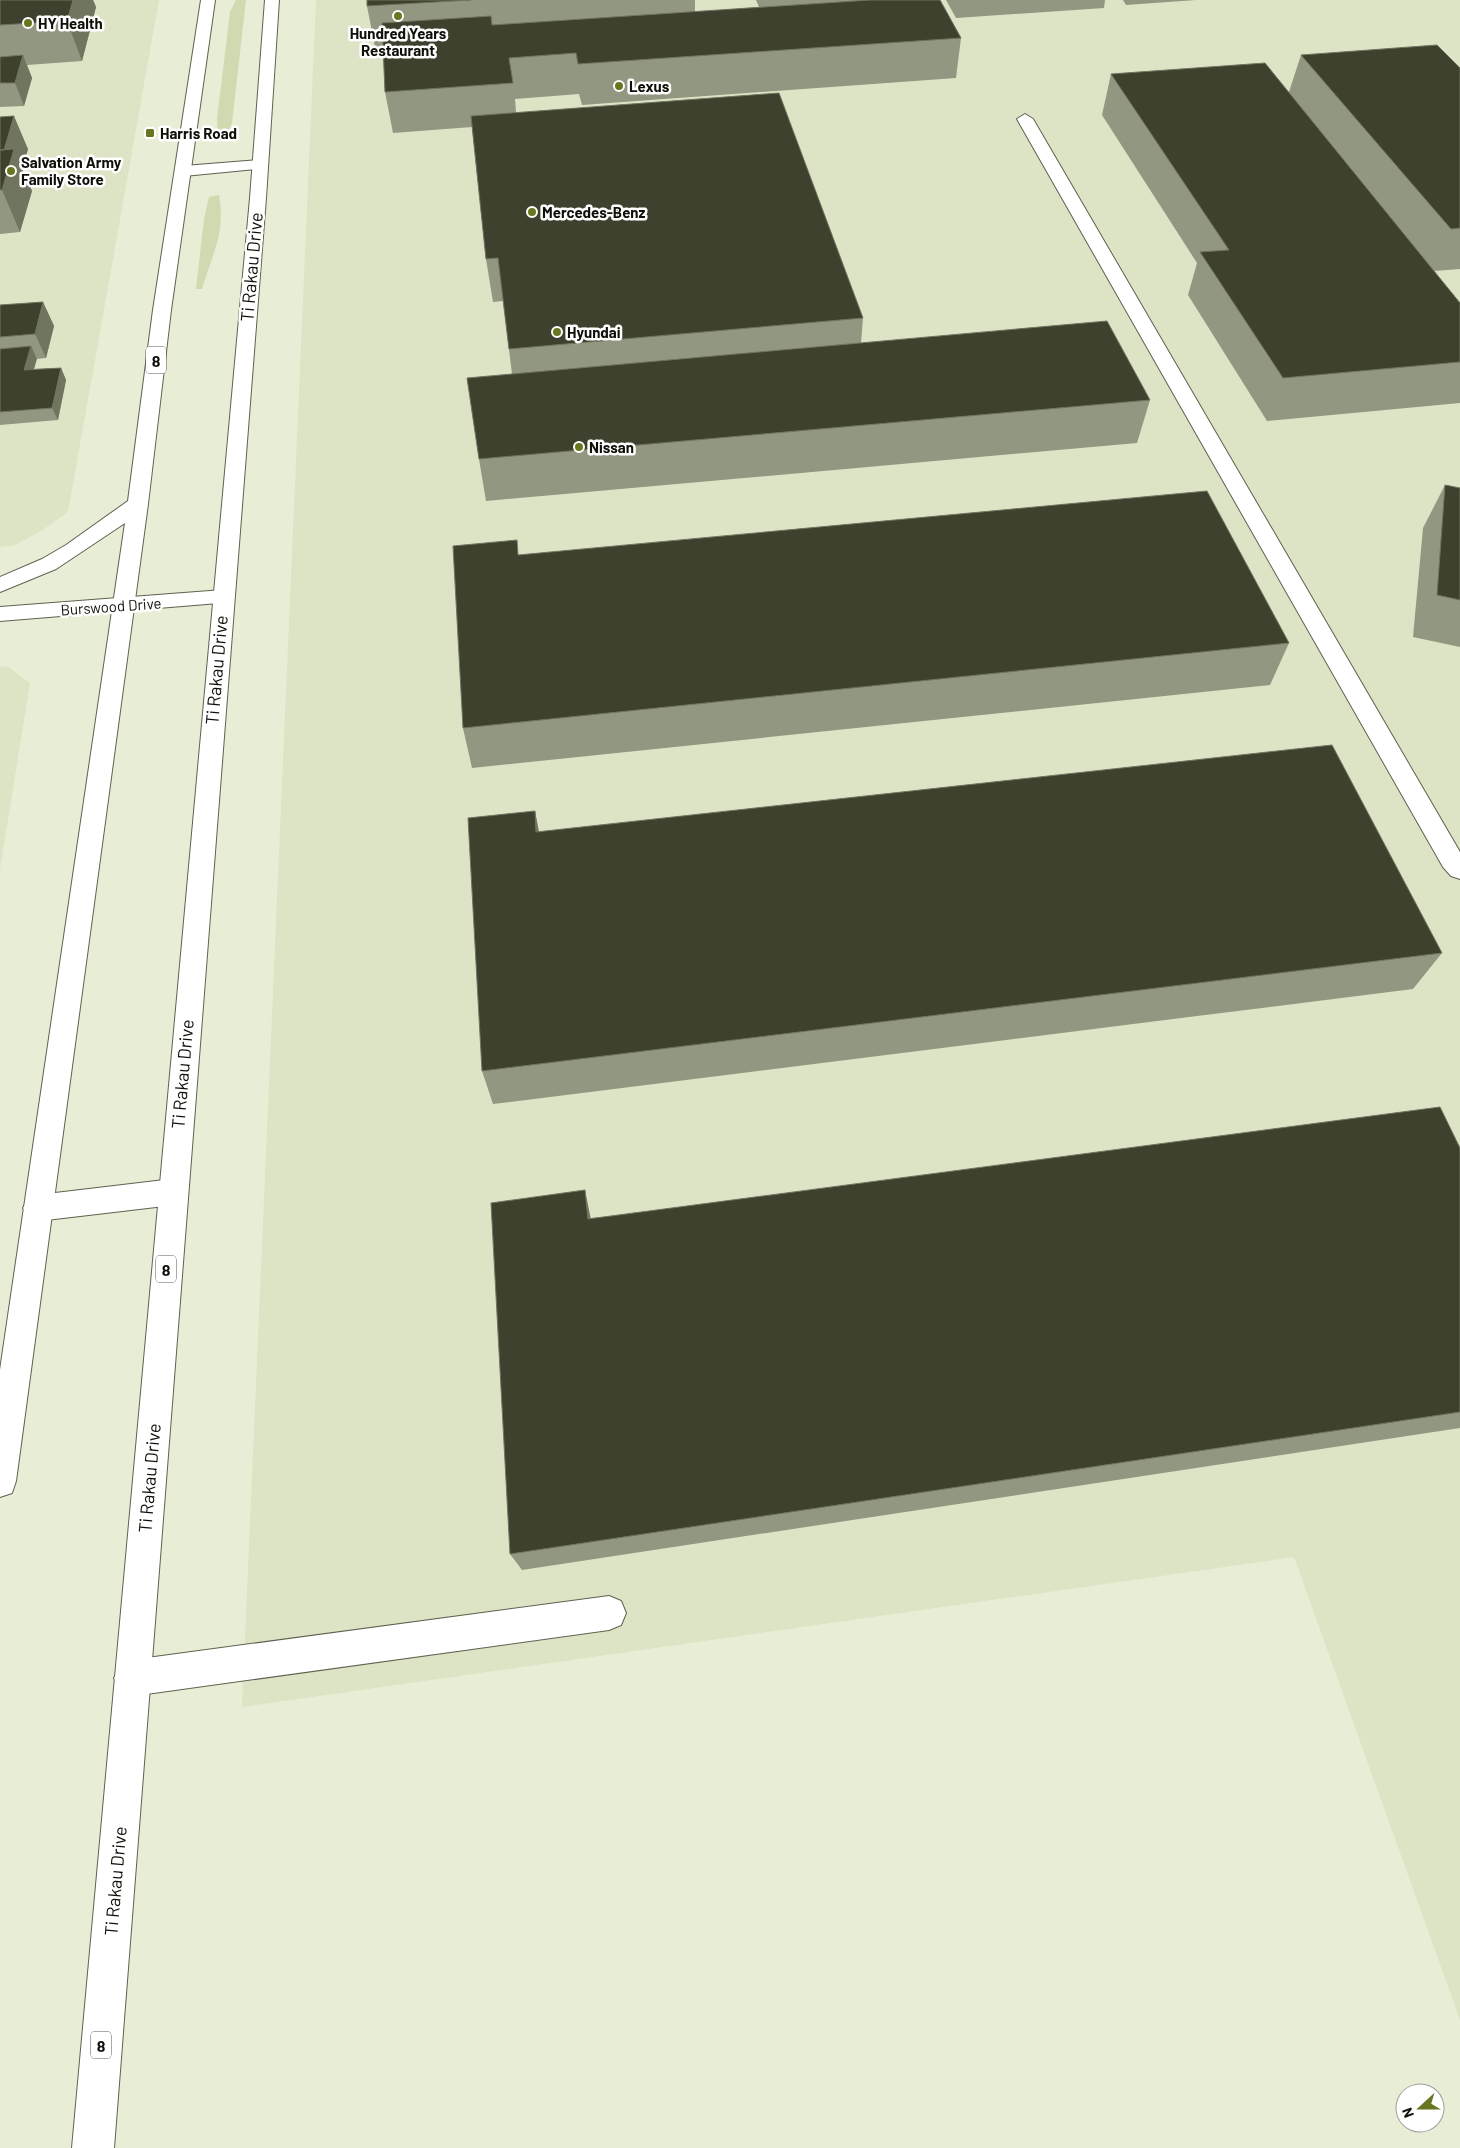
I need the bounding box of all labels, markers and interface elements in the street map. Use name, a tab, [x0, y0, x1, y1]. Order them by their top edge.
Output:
marker: Hundred Years Restaurant	[392, 10, 404, 22]
place label: HY Health	[38, 14, 103, 32]
marker: HY Health	[22, 17, 34, 29]
place label: Hundred Years Restaurant	[350, 24, 447, 59]
place label: Lexus	[629, 77, 670, 95]
marker: Lexus	[613, 80, 625, 92]
place label: Harris Road	[160, 124, 237, 142]
marker: Harris Road	[144, 127, 156, 139]
place label: Salvation Army Family Store	[21, 153, 122, 188]
marker: Salvation Army Family Store	[5, 165, 17, 177]
place label: Mercedes-Benz	[542, 203, 646, 221]
marker: Mercedes-Benz	[526, 206, 538, 218]
street label: Ti Rakau Drive	[235, 211, 267, 323]
place label: Hyundai	[567, 323, 621, 341]
marker: Hyundai	[551, 326, 563, 338]
road number: 8	[146, 346, 166, 374]
place label: Nissan	[589, 438, 634, 456]
marker: Nissan	[573, 441, 585, 453]
street label: Burswood Drive	[60, 594, 162, 618]
street label: Ti Rakau Drive	[200, 614, 232, 726]
street label: Ti Rakau Drive	[166, 1018, 198, 1130]
road number: 8	[156, 1256, 176, 1282]
street label: Ti Rakau Drive	[133, 1422, 165, 1534]
street label: Ti Rakau Drive	[99, 1825, 131, 1937]
road number: 8	[91, 2032, 111, 2058]
north arrow	[1395, 2083, 1445, 2133]
text: N	[1398, 2105, 1417, 2120]

